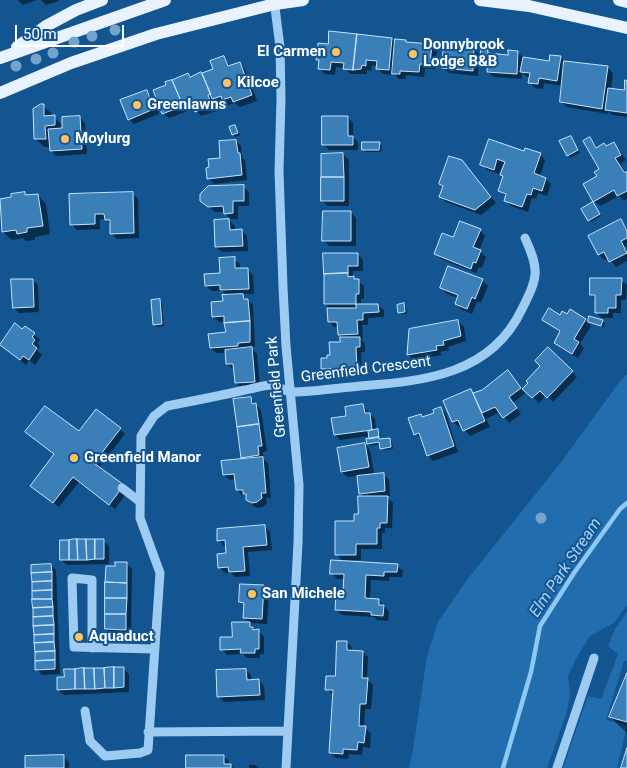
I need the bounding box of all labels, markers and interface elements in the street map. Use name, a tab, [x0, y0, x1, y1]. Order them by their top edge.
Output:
scale bar	[18, 15, 126, 47]
text: 50 m	[23, 25, 57, 43]
place label: Donnybrook Lodge B&B	[423, 36, 504, 71]
place label: El Carmen	[257, 43, 326, 61]
marker: El Carmen	[330, 46, 342, 58]
marker: Donnybrook Lodge B&B	[407, 48, 419, 60]
place label: Kilcoe	[237, 74, 279, 92]
marker: Kilcoe	[221, 77, 233, 89]
place label: Greenlawns	[147, 96, 226, 114]
marker: Greenlawns	[131, 99, 143, 111]
place label: Moylurg	[75, 130, 130, 148]
marker: Moylurg	[59, 133, 71, 145]
street label: Greenfield Park	[264, 336, 290, 438]
street label: Greenfield Crescent	[300, 353, 432, 387]
place label: Greenfield Manor	[84, 449, 201, 467]
marker: Greenfield Manor	[68, 452, 80, 464]
water label: Elm Park Stream	[526, 515, 606, 621]
place label: San Michele	[262, 585, 345, 603]
marker: San Michele	[246, 588, 258, 600]
place label: Aquaduct	[89, 628, 154, 646]
marker: Aquaduct	[73, 631, 85, 643]

